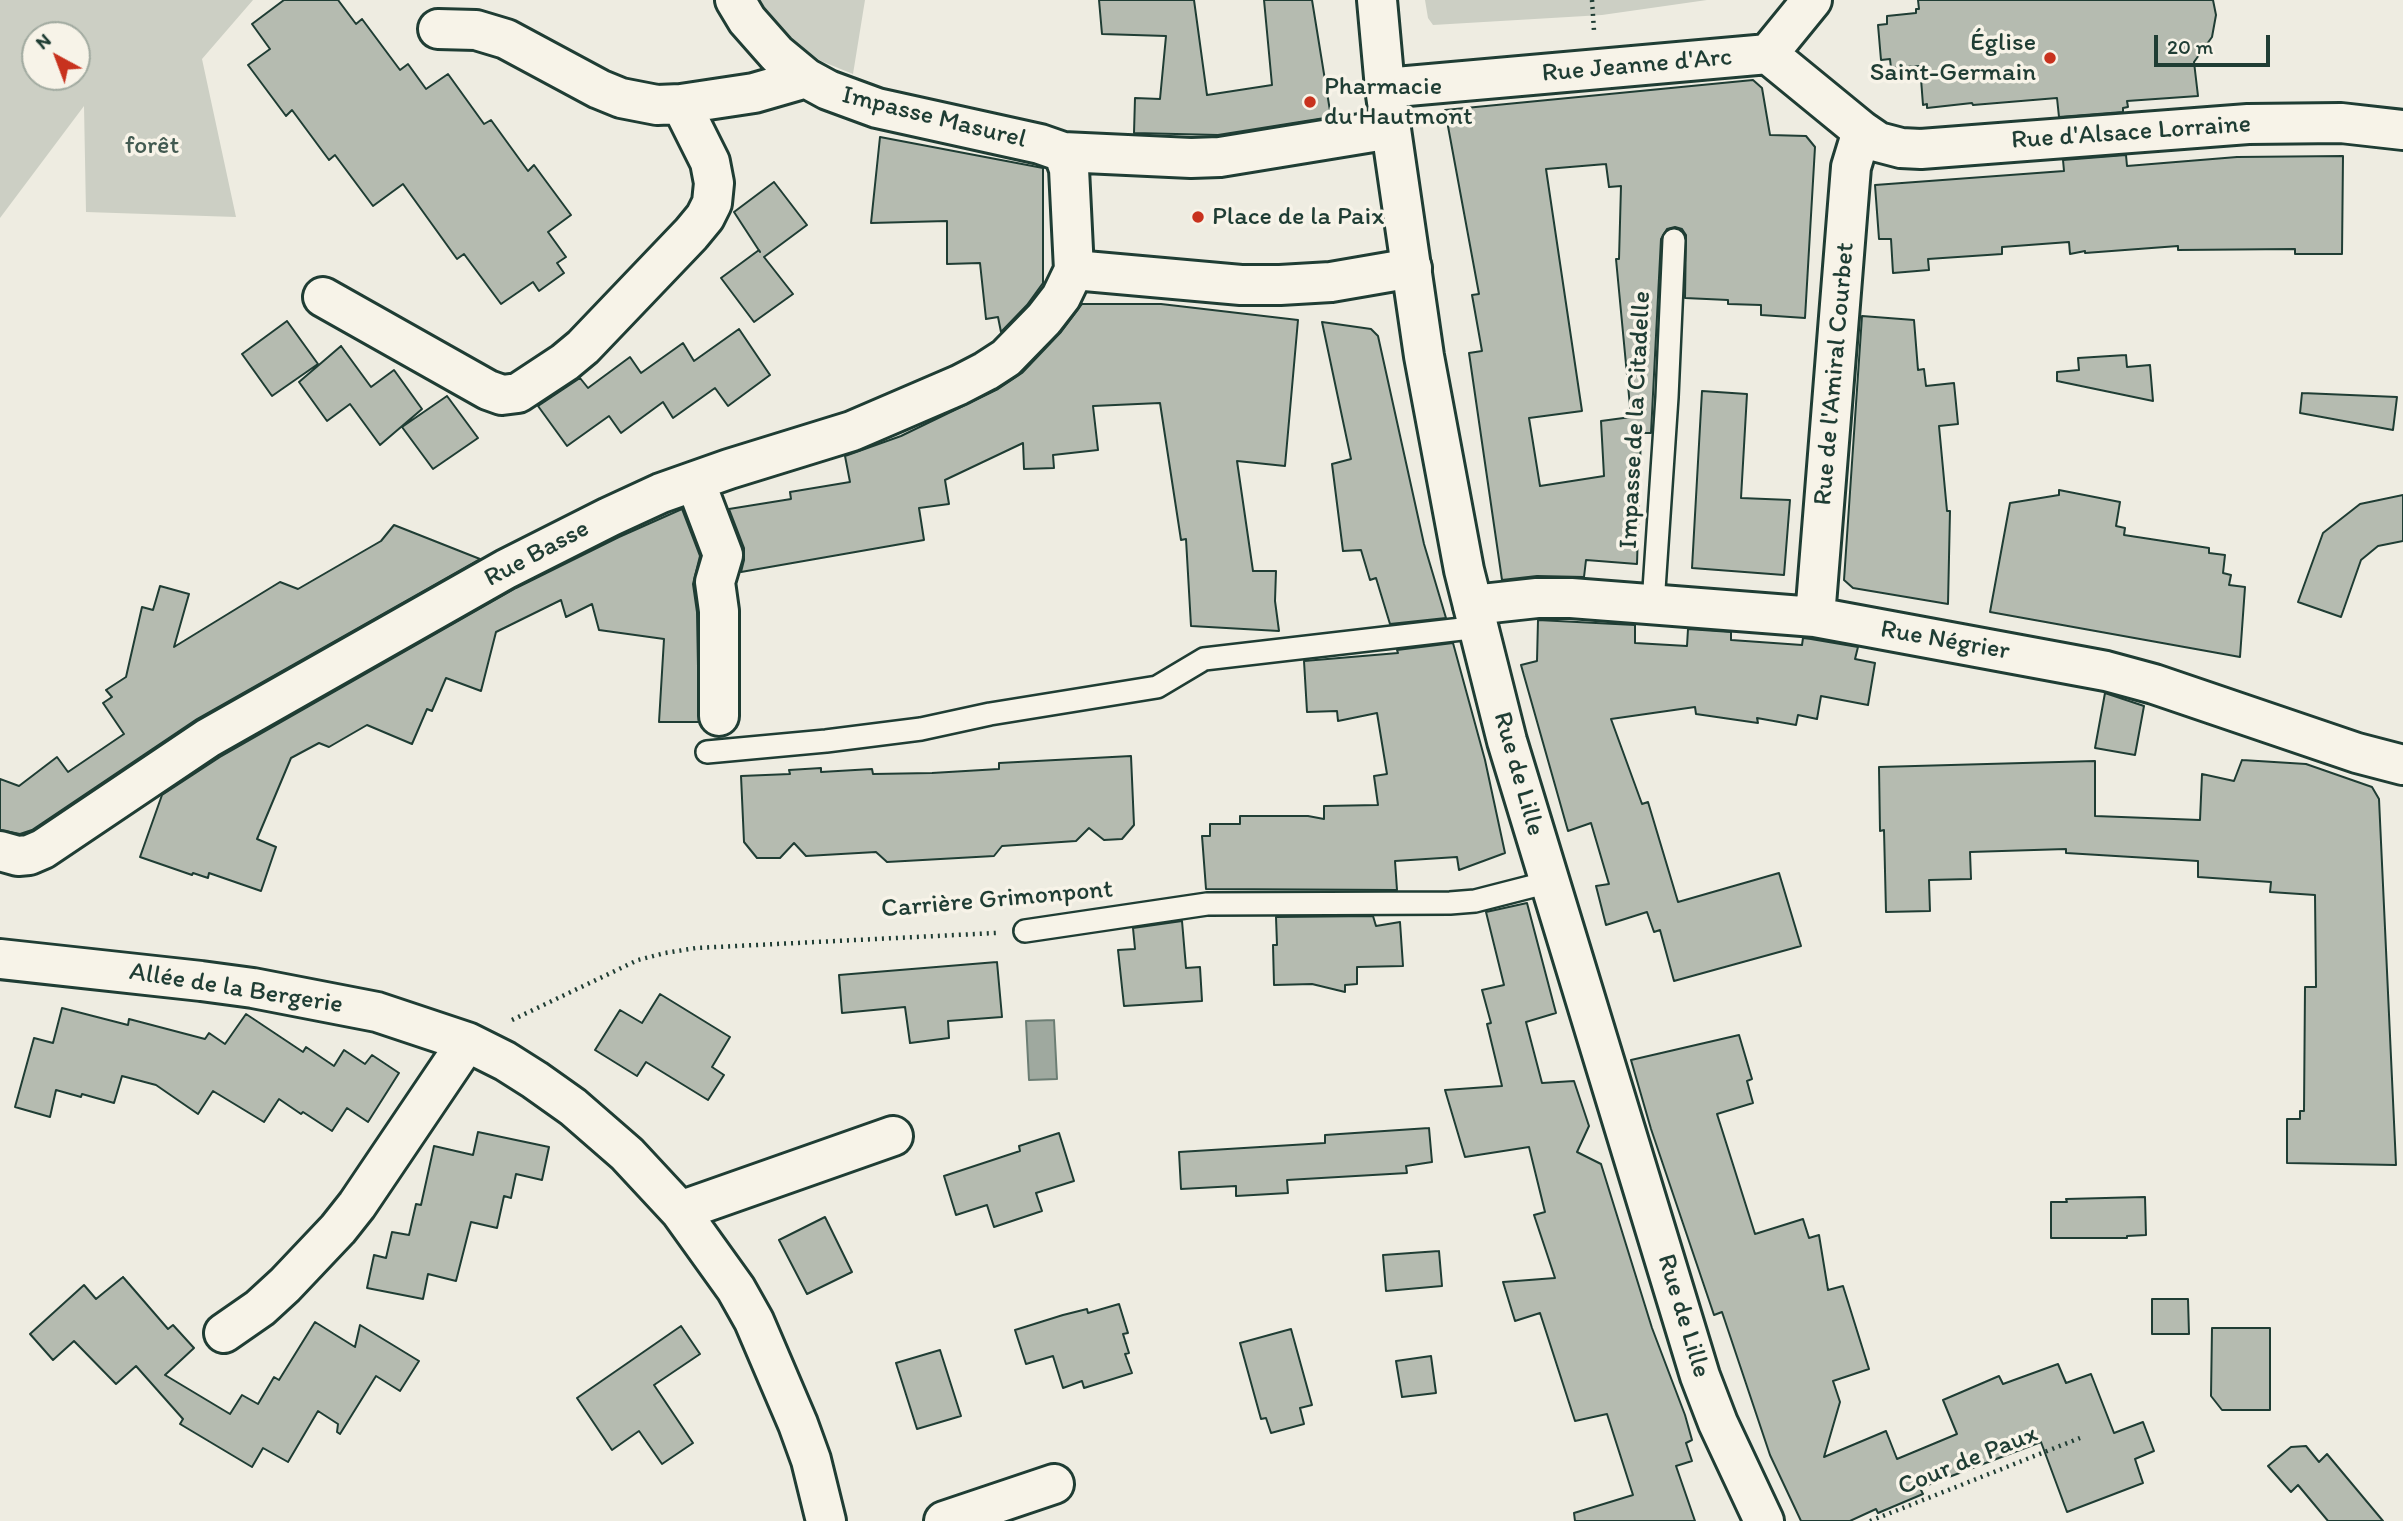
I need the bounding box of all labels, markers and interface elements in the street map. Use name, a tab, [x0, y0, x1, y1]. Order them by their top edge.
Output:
north arrow	[21, 21, 91, 91]
scale bar	[2158, 21, 2274, 65]
place label: Église Saint-Germain	[1870, 27, 2036, 88]
text: N	[31, 28, 56, 54]
text: 20 m	[2167, 34, 2213, 59]
street label: Rue Jeanne d'Arc	[1541, 42, 1733, 90]
marker: Église Saint-Germain	[2042, 50, 2058, 66]
place label: Pharmacie du Hautmont	[1324, 71, 1473, 132]
street label: Impasse Masurel	[839, 80, 1029, 156]
marker: Pharmacie du Hautmont	[1302, 94, 1318, 110]
street label: Rue d'Alsace Lorraine	[2010, 109, 2252, 157]
park label: forêt	[125, 130, 179, 162]
place label: Place de la Paix	[1212, 201, 1384, 233]
marker: Place de la Paix	[1190, 209, 1206, 225]
street label: Rue de l'Amiral Courbet	[1808, 241, 1862, 507]
street label: Impasse de la Citadelle	[1614, 290, 1658, 550]
street label: Rue Basse	[479, 513, 595, 595]
street label: Rue Négrier	[1878, 614, 2012, 668]
street label: Rue de Lille	[1485, 708, 1551, 840]
street label: Carrière Grimonpont	[880, 874, 1114, 926]
street label: Allée de la Bergerie	[127, 957, 345, 1021]
street label: Rue de Lille	[1649, 1250, 1717, 1382]
street label: Cour de Paux	[1894, 1419, 2042, 1503]

